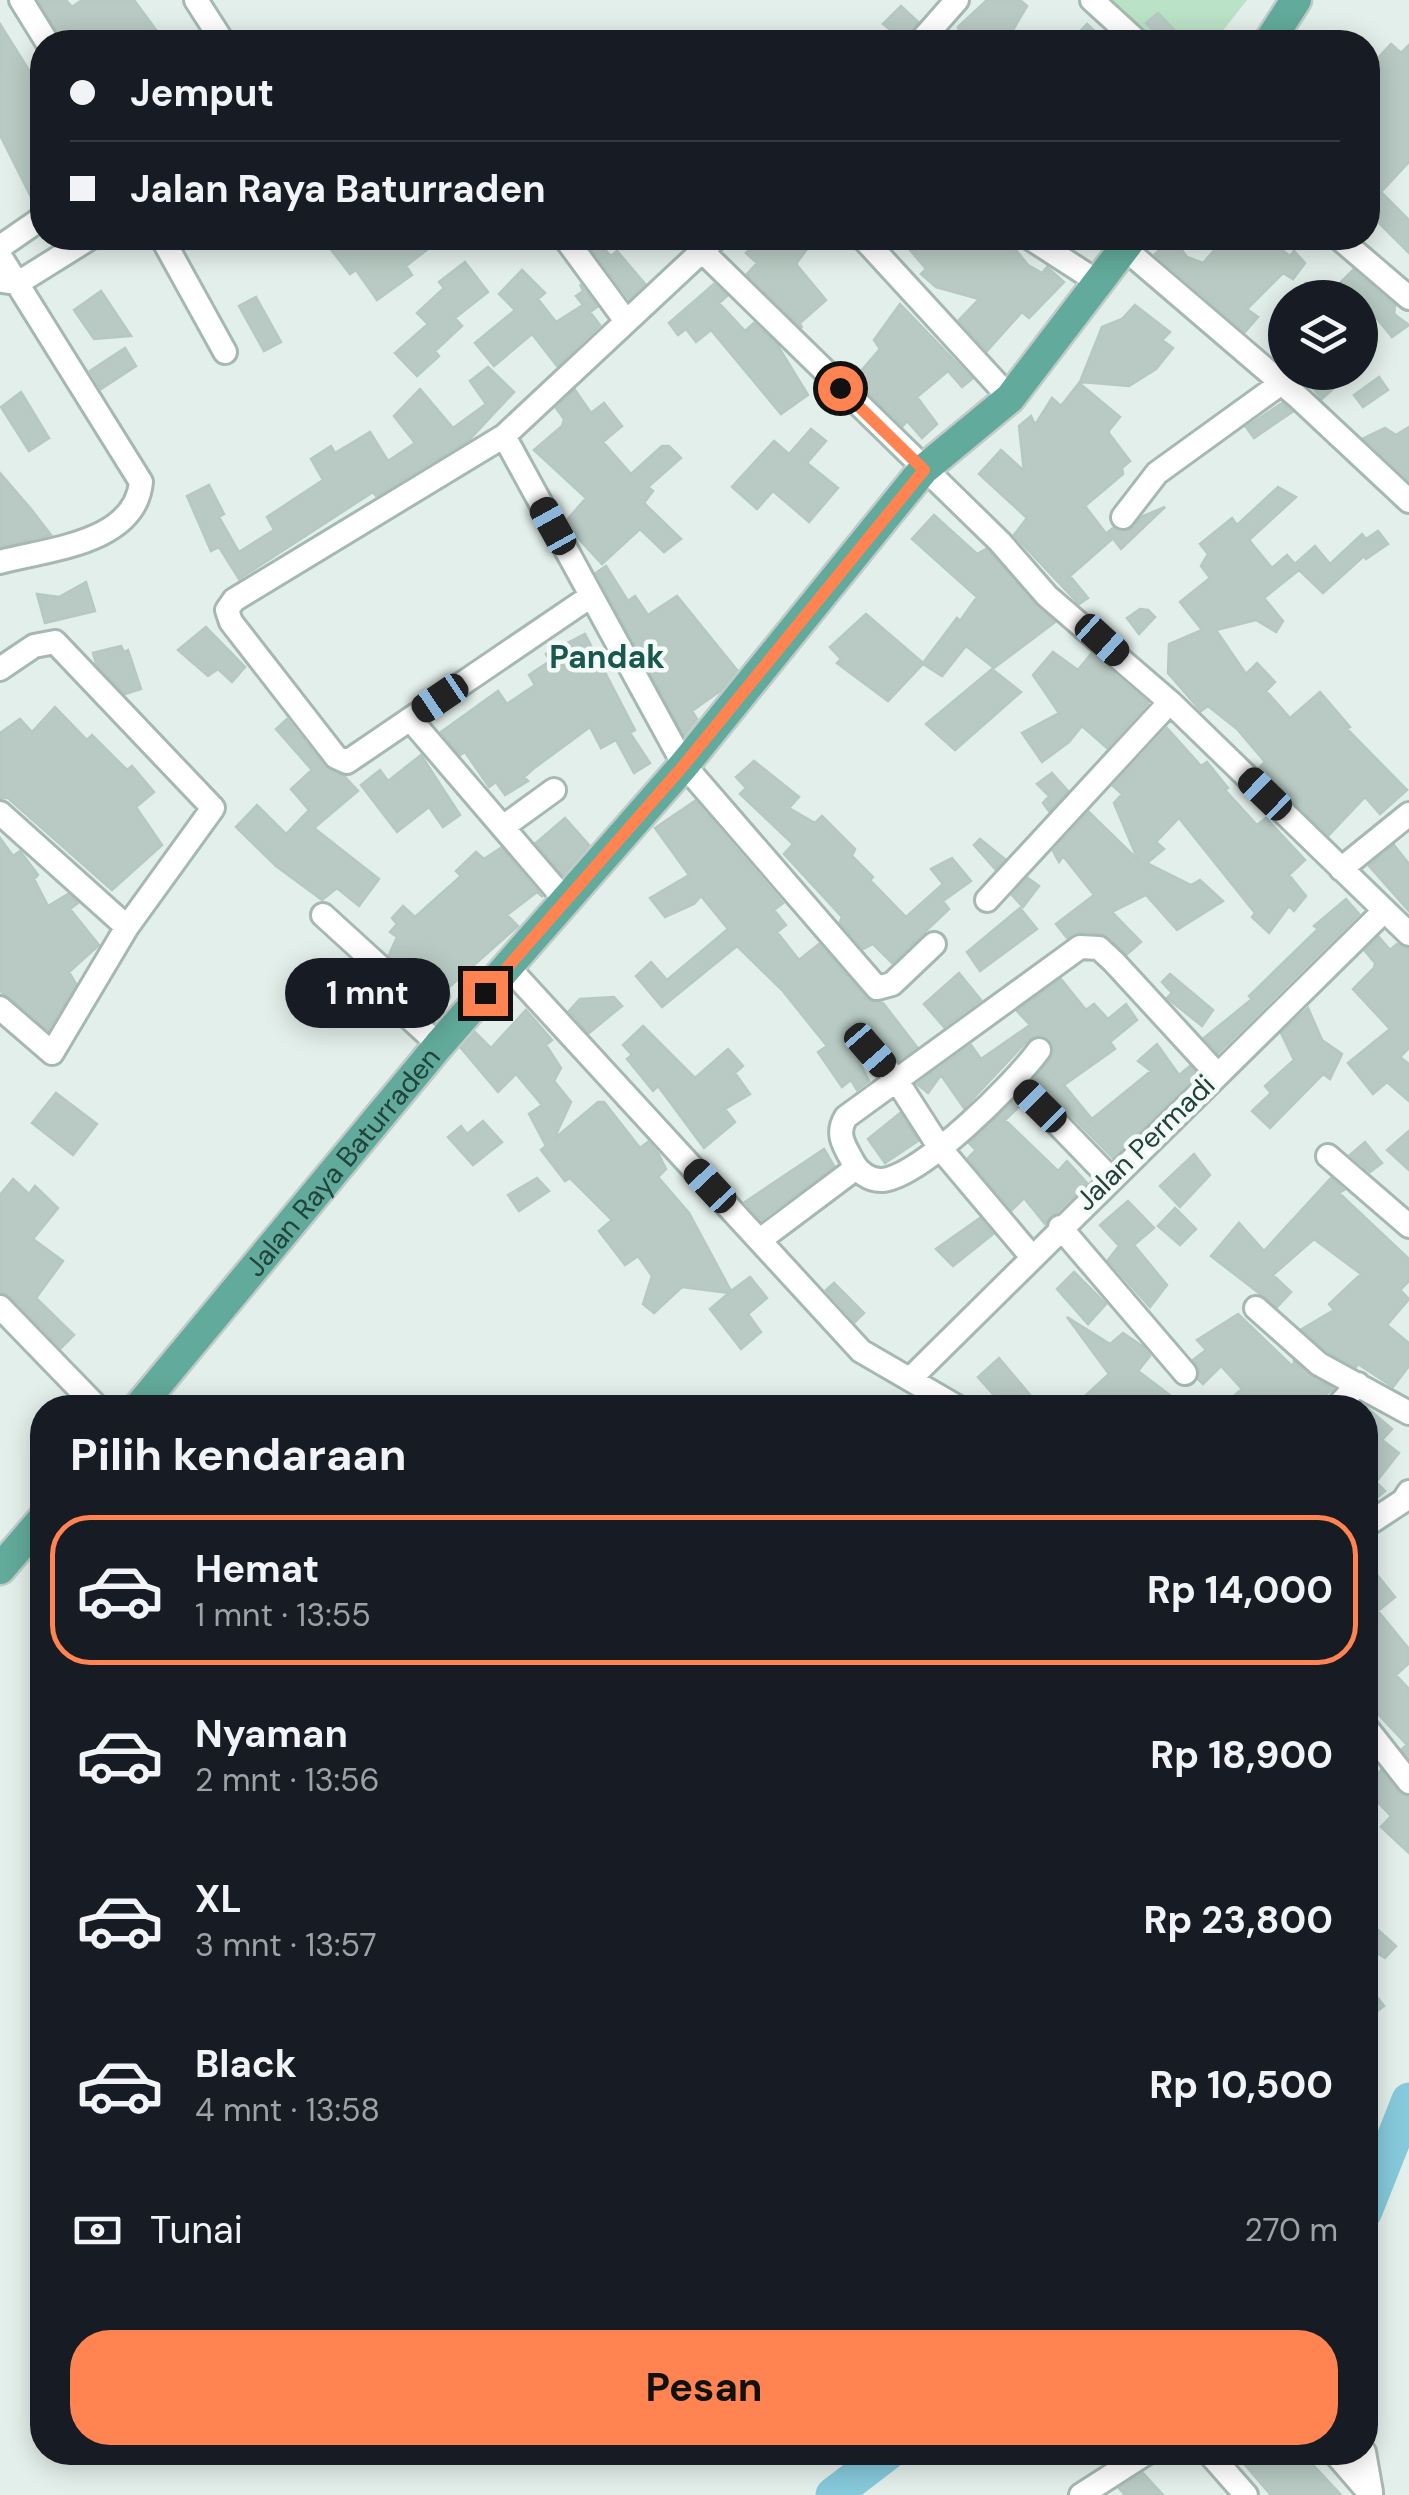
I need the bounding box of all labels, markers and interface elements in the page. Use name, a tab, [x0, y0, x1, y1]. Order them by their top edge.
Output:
text: Jemput	[130, 68, 274, 118]
text: Jalan Raya Baturraden	[130, 164, 546, 214]
map controls	[1268, 280, 1378, 390]
button: layers	[1268, 280, 1378, 390]
route start	[818, 366, 863, 411]
car	[525, 492, 581, 560]
car	[1070, 609, 1134, 671]
district label: Pandak	[549, 636, 665, 678]
car	[407, 669, 473, 727]
car	[1233, 762, 1297, 826]
callout: 1 mnt	[285, 958, 450, 1028]
route end	[463, 971, 508, 1016]
text: 1 mnt	[326, 972, 409, 1014]
car	[839, 1018, 901, 1082]
street label: Jalan Raya Baturraden	[236, 1039, 448, 1284]
street label: Jalan Permadi	[1067, 1067, 1223, 1219]
car	[1008, 1074, 1072, 1138]
car	[679, 1154, 741, 1218]
text: Pilih kendaraan	[70, 1425, 406, 1484]
text: Hemat	[195, 1544, 319, 1594]
icon: car	[75, 1545, 165, 1635]
text: Rp 14,000	[1147, 1565, 1333, 1615]
text: 1 mnt · 13:55	[195, 1594, 371, 1636]
text: Nyaman	[195, 1709, 348, 1759]
icon: car	[75, 1710, 165, 1800]
text: Rp 18,900	[1150, 1730, 1333, 1780]
text: 2 mnt · 13:56	[195, 1759, 380, 1801]
text: XL	[195, 1874, 242, 1924]
icon: car	[75, 1875, 165, 1965]
text: Rp 23,800	[1143, 1895, 1333, 1945]
text: 3 mnt · 13:57	[195, 1924, 377, 1966]
text: Black	[195, 2039, 297, 2089]
icon: car	[75, 2040, 165, 2130]
text: Rp 10,500	[1149, 2060, 1333, 2110]
text: 4 mnt · 13:58	[195, 2089, 380, 2131]
icon: cash	[70, 2203, 125, 2258]
text: Tunai	[150, 2205, 243, 2255]
text: 270 m	[1245, 2209, 1338, 2251]
button: Pesan	[70, 2330, 1338, 2445]

